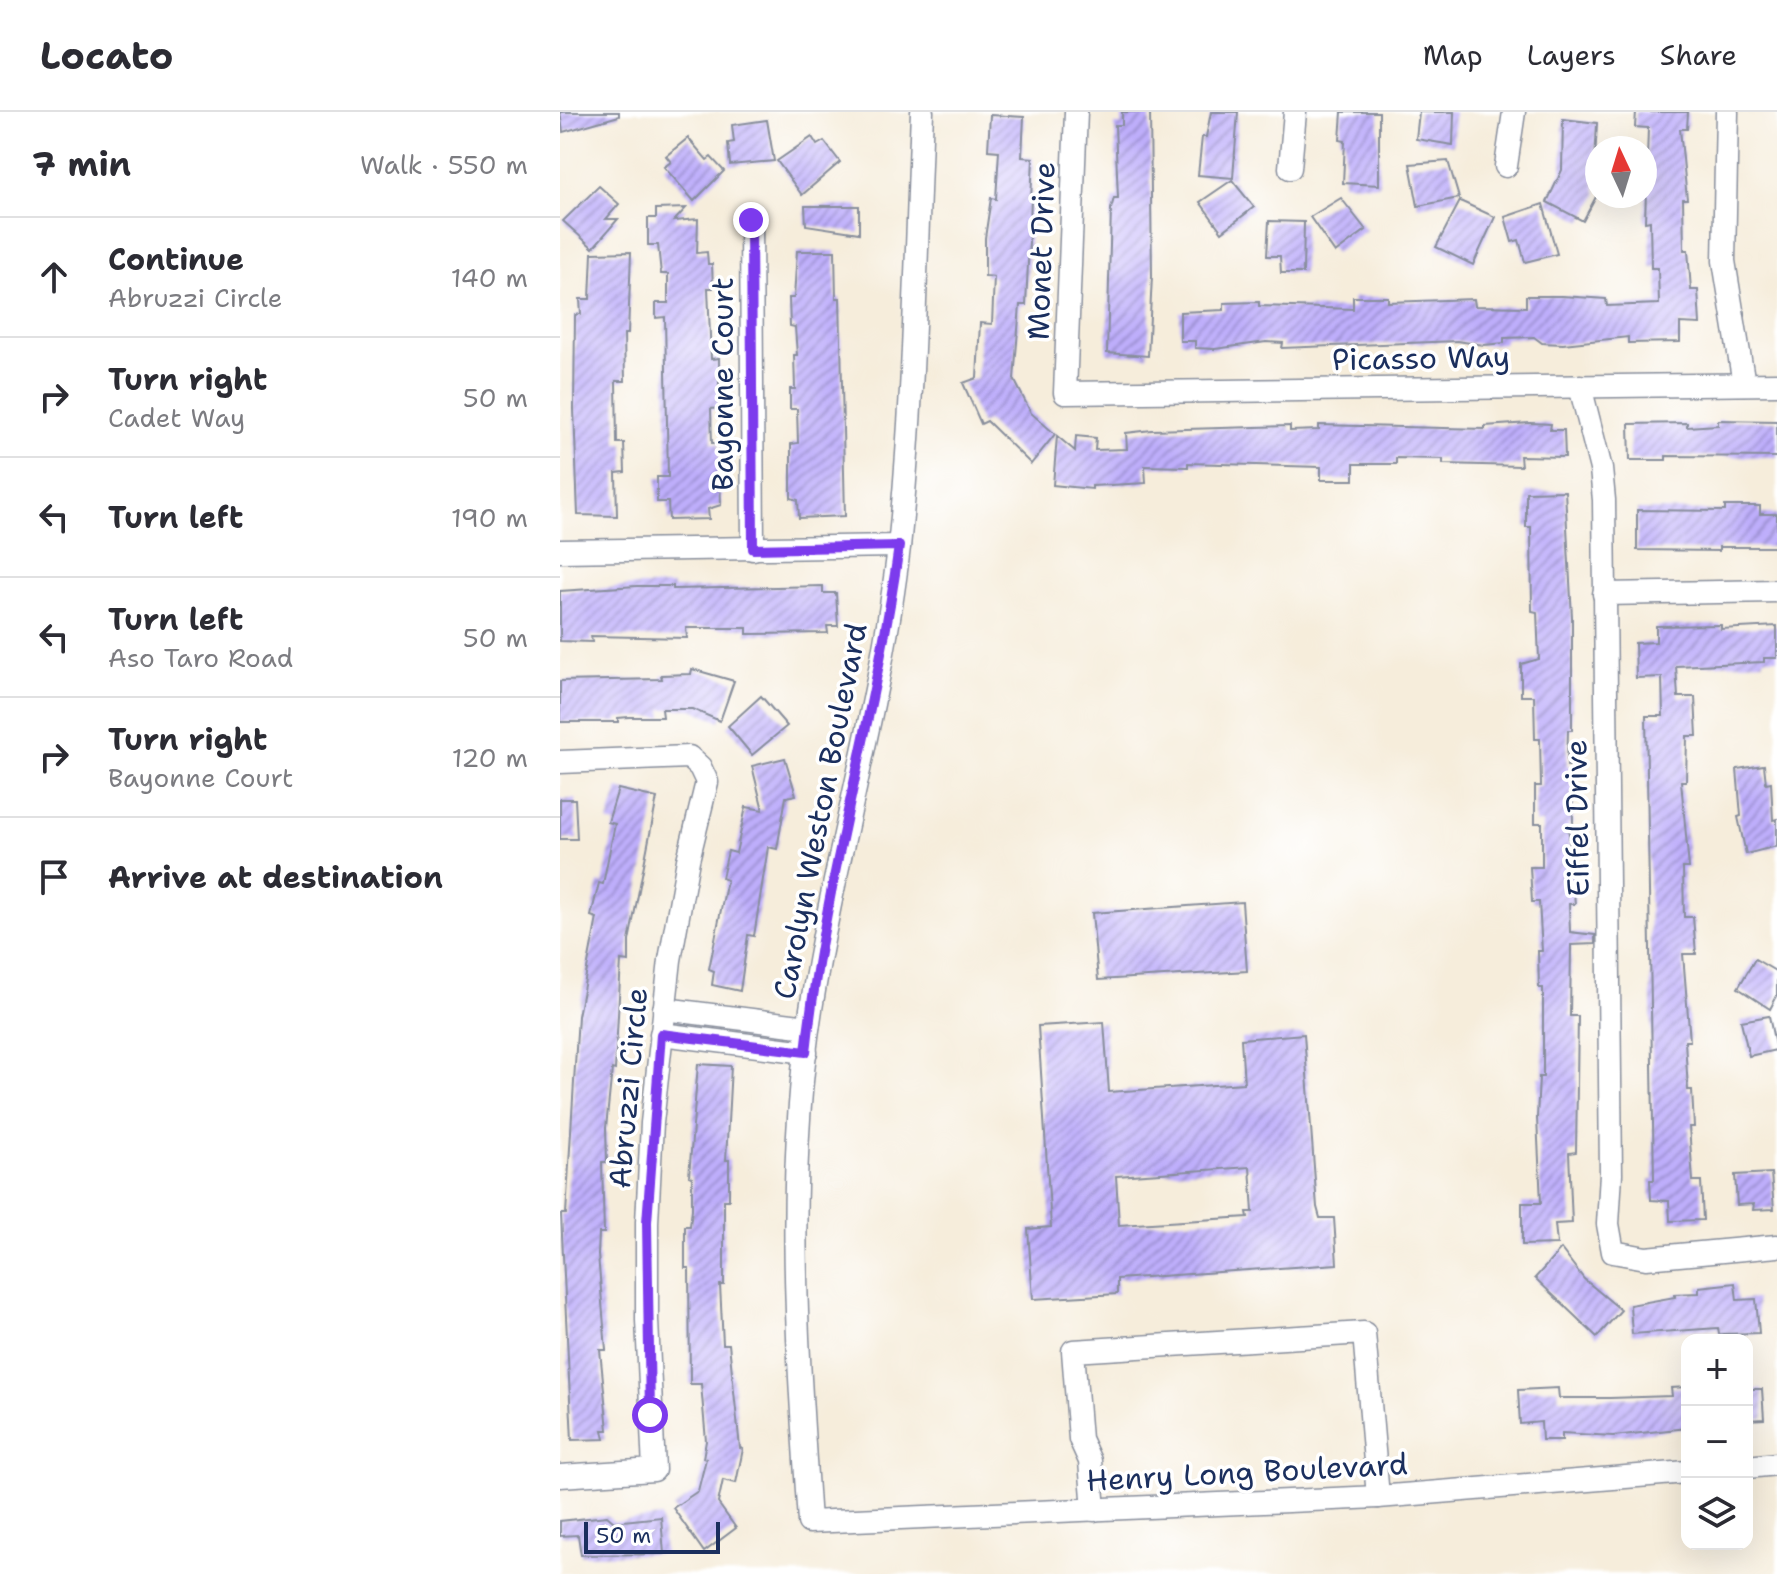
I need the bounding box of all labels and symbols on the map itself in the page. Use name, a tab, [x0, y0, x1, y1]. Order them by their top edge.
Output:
north arrow	[1585, 136, 1657, 208]
street label: Monet Drive	[1017, 161, 1065, 341]
route end	[733, 202, 769, 238]
street label: Bayonne Court	[702, 277, 743, 491]
street label: Picasso Way	[1331, 336, 1511, 380]
street label: Carolyn Weston Boulevard	[763, 619, 877, 1003]
street label: Eiffel Drive	[1555, 739, 1599, 897]
street label: Abruzzi Circle	[599, 986, 657, 1190]
route start	[632, 1397, 668, 1433]
street label: Henry Long Boulevard	[1085, 1443, 1409, 1501]
scale bar	[584, 1518, 720, 1554]

